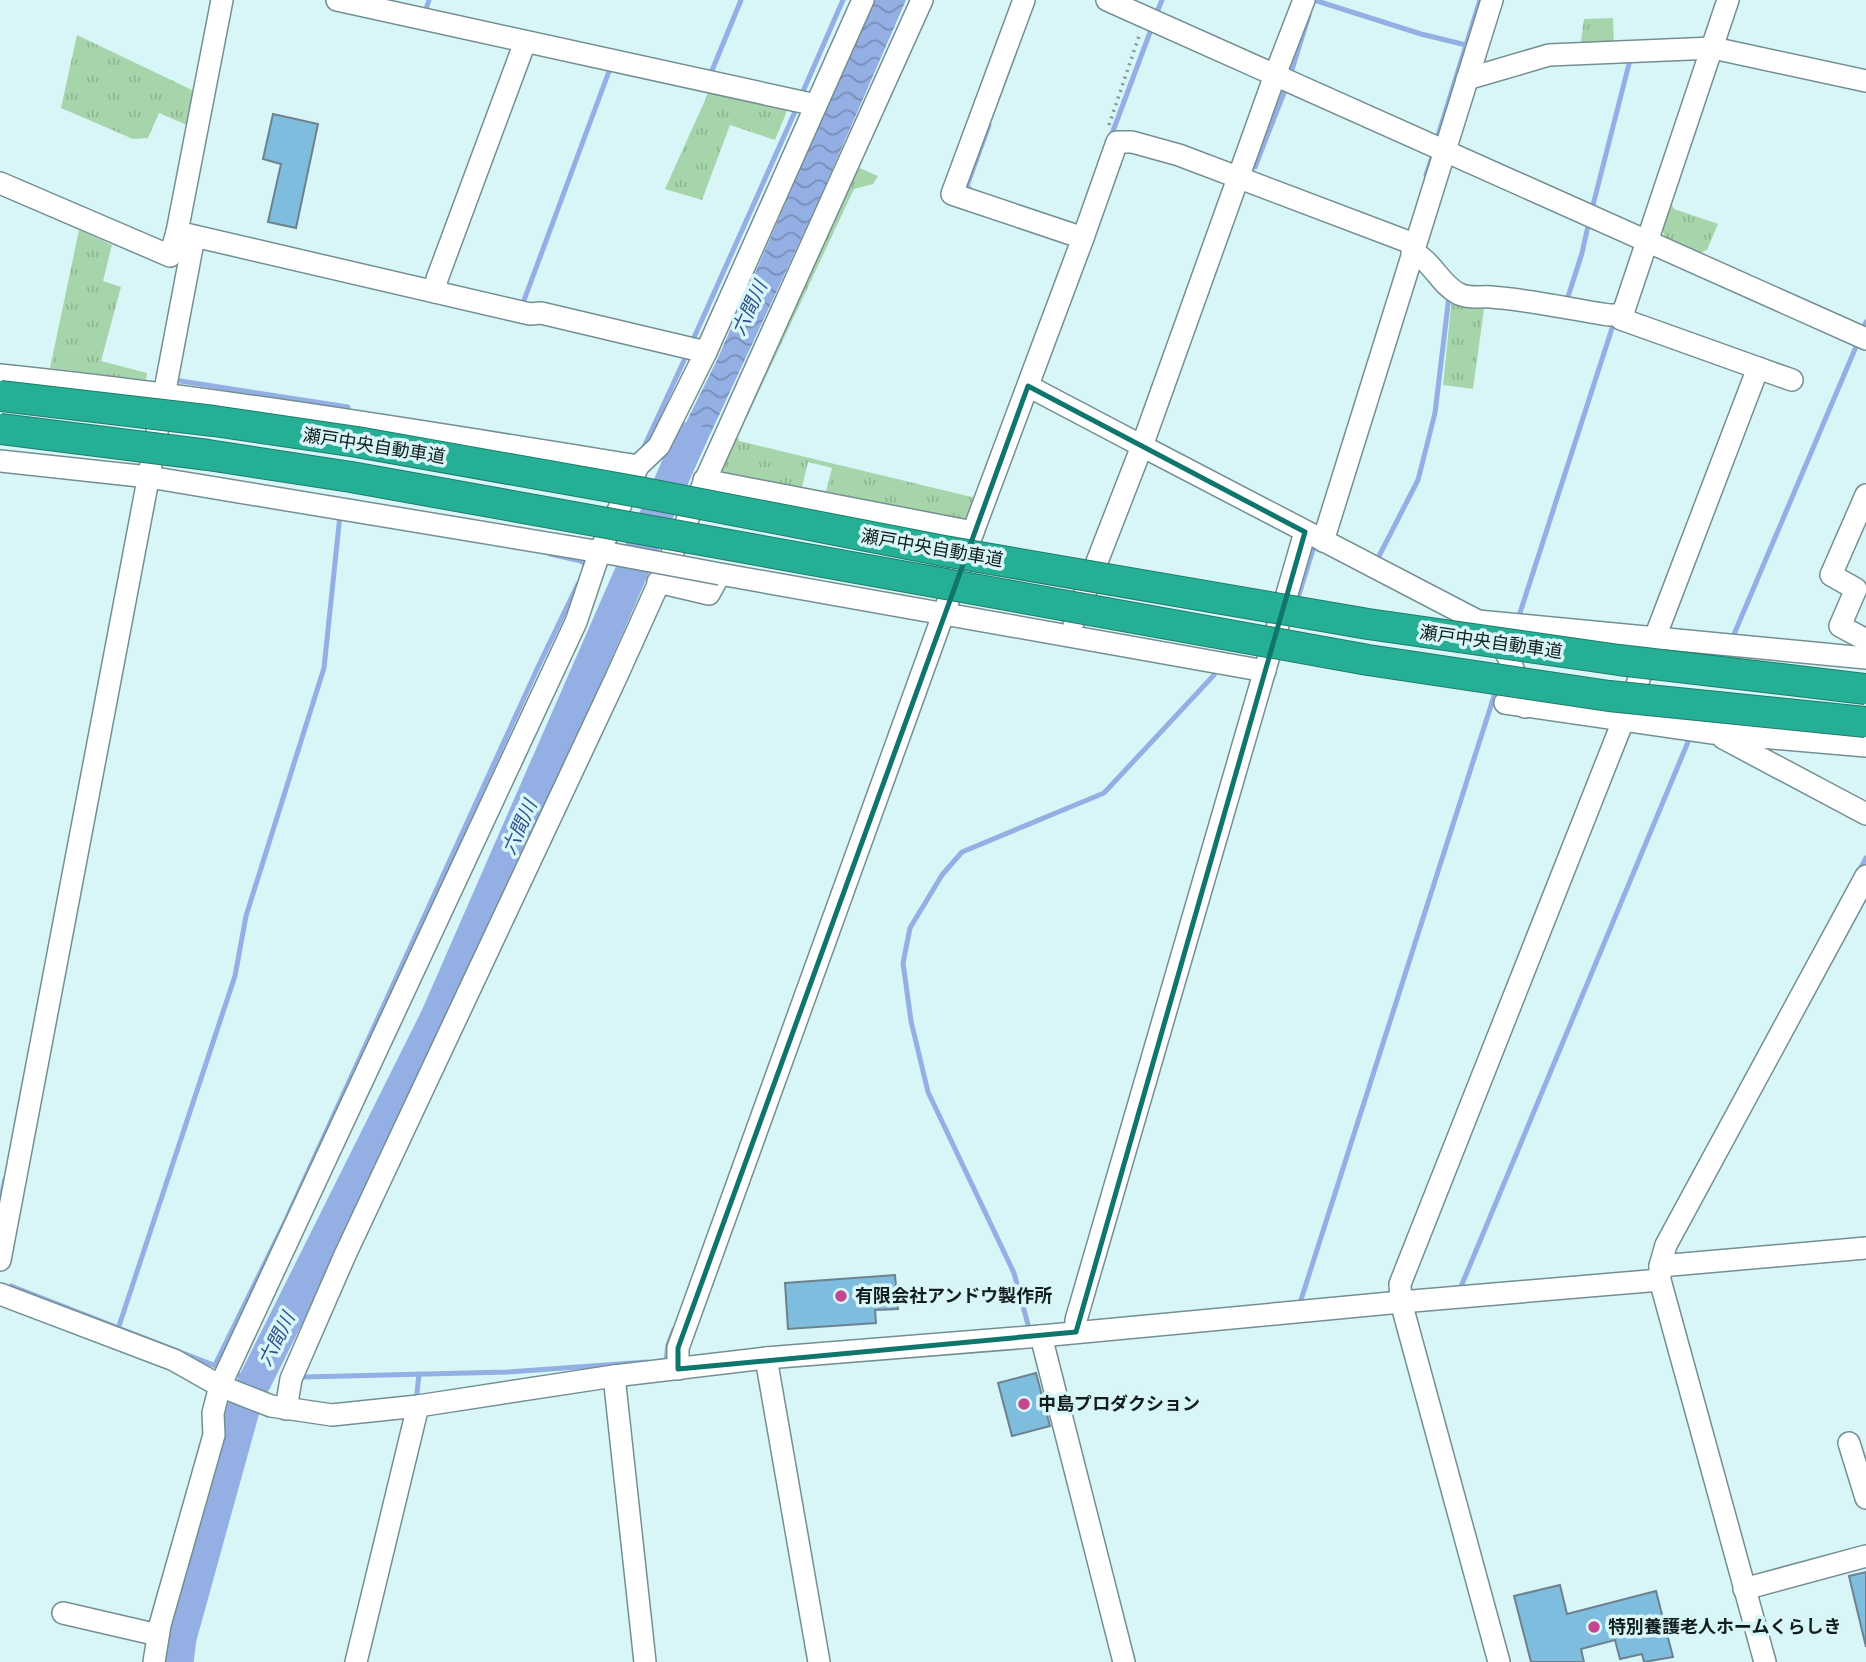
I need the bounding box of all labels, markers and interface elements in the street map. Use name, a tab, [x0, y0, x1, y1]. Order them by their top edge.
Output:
water label: 六間川	[723, 274, 773, 339]
street label: 瀬戸中央自動車道	[301, 420, 447, 468]
street label: 瀬戸中央自動車道	[859, 521, 1006, 571]
street label: 瀬戸中央自動車道	[1418, 617, 1564, 663]
water label: 六間川	[494, 793, 542, 858]
place label: 有限会社アンドウ製作所	[855, 1281, 1052, 1307]
marker: 有限会社アンドウ製作所	[833, 1288, 849, 1304]
water label: 六間川	[250, 1305, 301, 1370]
place label: 中島プロダクション	[1038, 1389, 1200, 1415]
marker: 中島プロダクション	[1016, 1396, 1032, 1412]
place label: 特別養護老人ホームくらしき	[1608, 1612, 1841, 1638]
marker: 特別養護老人ホームくらしき	[1586, 1619, 1602, 1635]

